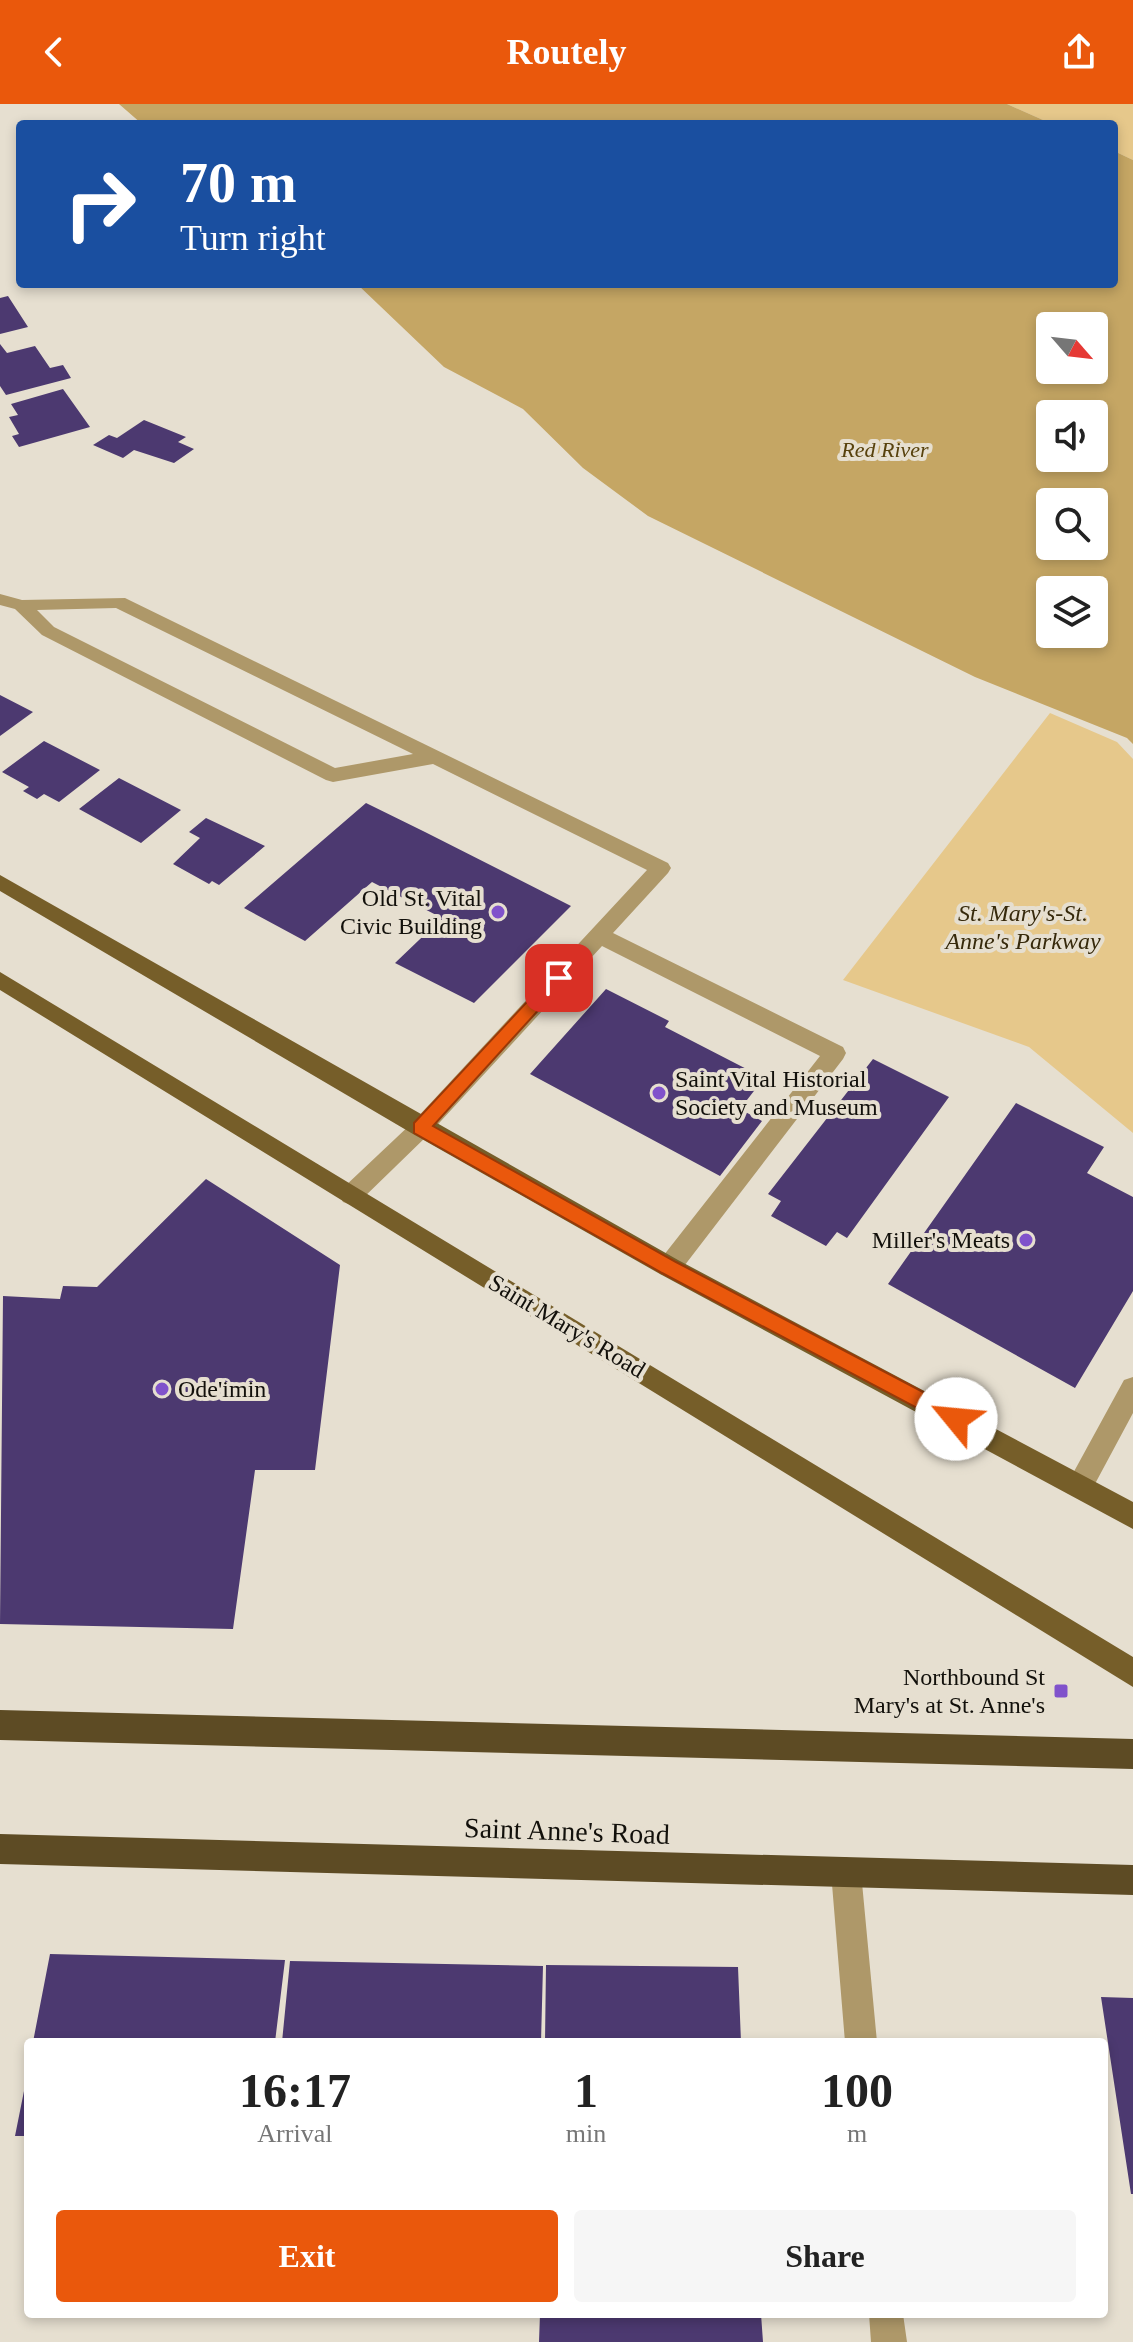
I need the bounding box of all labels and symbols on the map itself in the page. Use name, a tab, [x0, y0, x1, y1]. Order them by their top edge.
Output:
north arrow	[1036, 312, 1108, 384]
water label: Red River	[840, 437, 929, 462]
place label: Old St. Vital Civic Building	[340, 885, 482, 939]
park label: St. Mary's-St. Anne's Parkway	[943, 900, 1101, 954]
marker: Old St. Vital Civic Building	[489, 903, 507, 921]
pin	[525, 944, 593, 1012]
place label: Saint Vital Historial Society and Museum	[675, 1066, 878, 1120]
marker: Saint Vital Historial Society and Museum	[650, 1084, 668, 1102]
place label: Miller's Meats	[872, 1227, 1010, 1253]
marker: Miller's Meats	[1017, 1231, 1035, 1249]
street label: Saint Mary's Road	[484, 1269, 650, 1383]
place label: Ode'imin	[178, 1376, 266, 1402]
position arrow	[914, 1377, 998, 1461]
marker: Ode'imin	[153, 1380, 171, 1398]
place label: Northbound St Mary's at St. Anne's	[854, 1664, 1045, 1718]
marker: Northbound St Mary's at St. Anne's	[1052, 1682, 1070, 1700]
street label: Saint Anne's Road	[464, 1812, 670, 1850]

